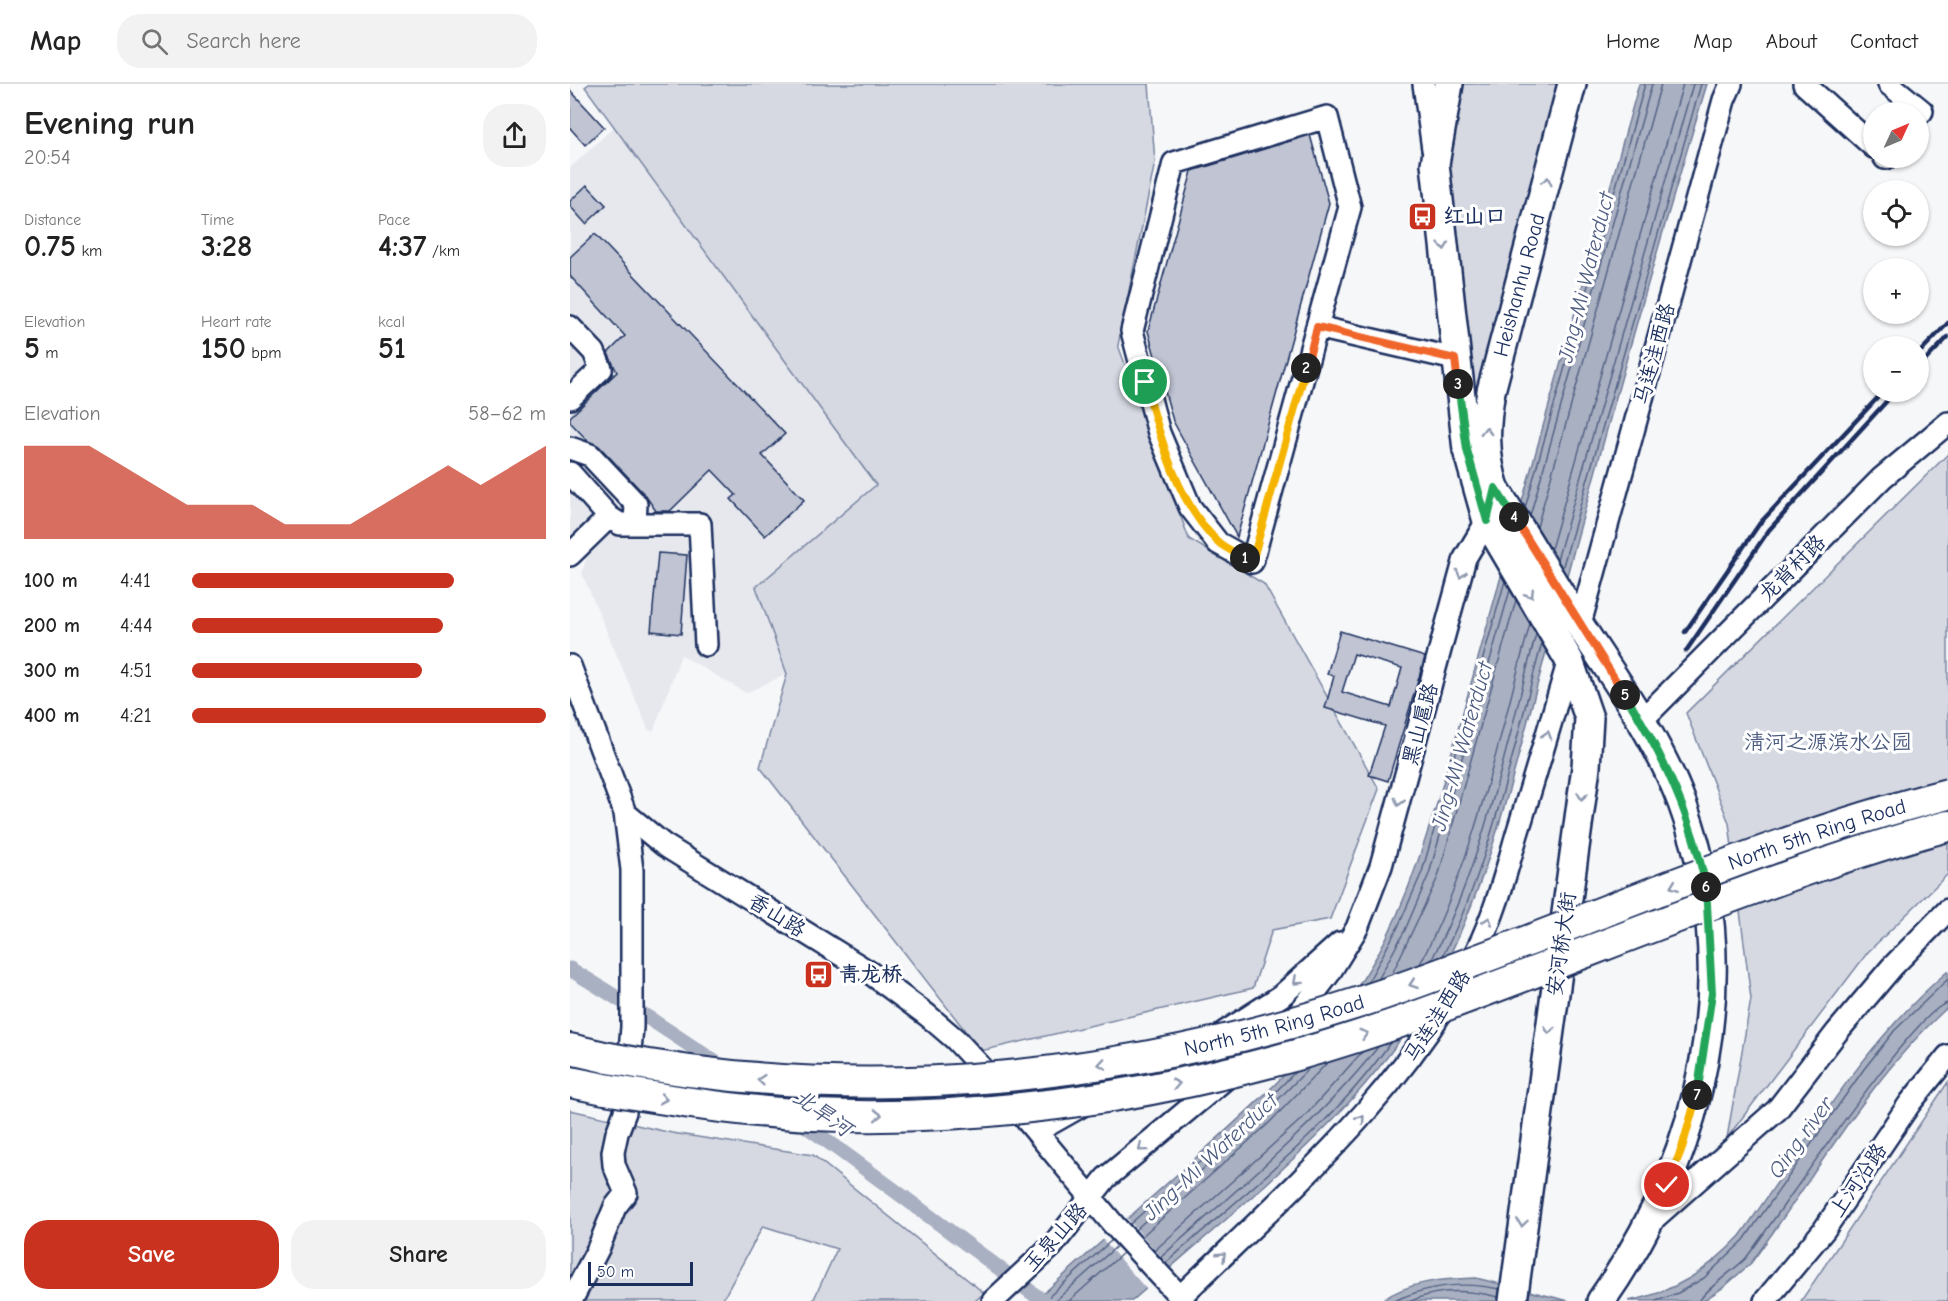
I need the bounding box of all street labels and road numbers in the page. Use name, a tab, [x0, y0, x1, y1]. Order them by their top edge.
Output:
street label: Heishanhu Road	[1488, 211, 1550, 359]
street label: 马连洼西路	[1629, 300, 1679, 408]
street label: 龙背村路	[1754, 530, 1830, 606]
street label: 黑山扈路	[1398, 680, 1442, 768]
street label: North 5th Ring Road	[1725, 794, 1909, 875]
street label: 香山路	[744, 888, 810, 942]
street label: 安河桥大街	[1542, 890, 1580, 998]
street label: 马连洼西路	[1399, 965, 1475, 1067]
street label: North 5th Ring Road	[1182, 989, 1367, 1061]
street label: 上河沿路	[1825, 1138, 1891, 1222]
street label: 玉泉山路	[1018, 1198, 1092, 1276]

